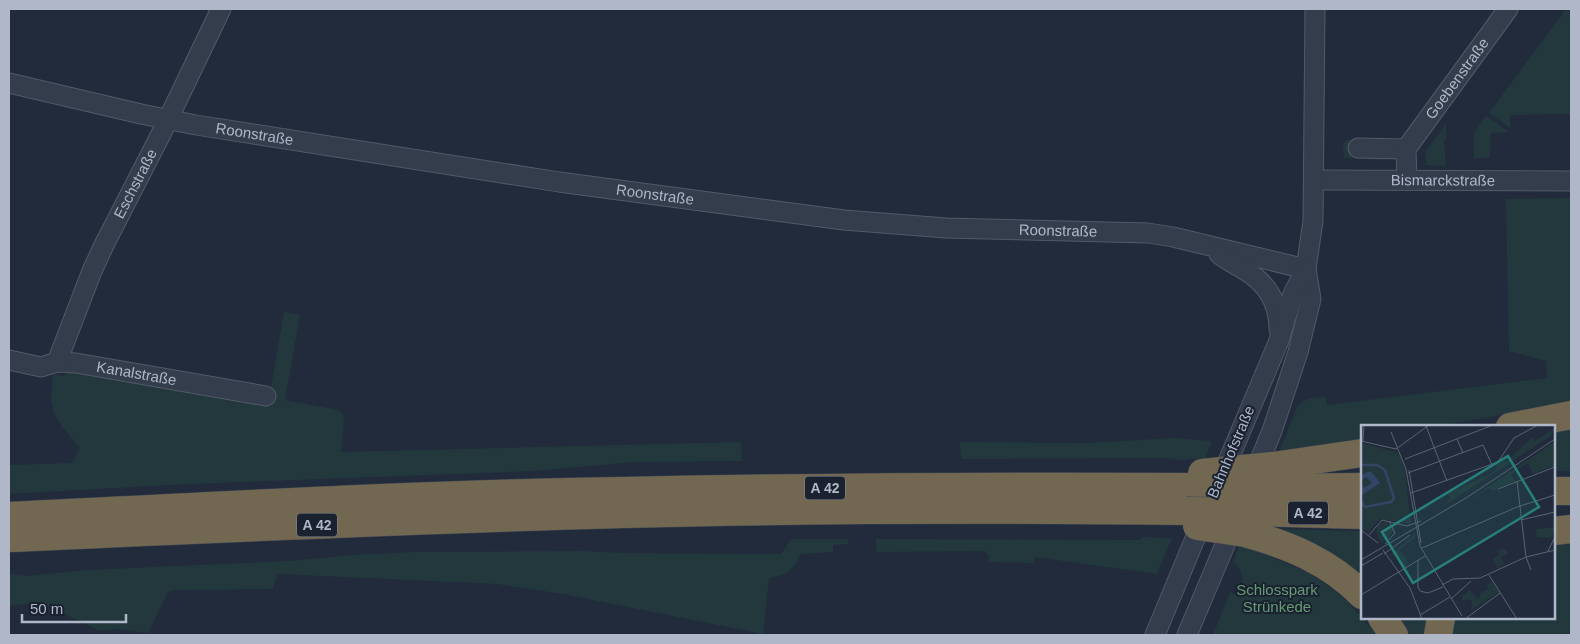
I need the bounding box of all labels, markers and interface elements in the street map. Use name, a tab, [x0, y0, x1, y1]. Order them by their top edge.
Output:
street label: Goebenstraße	[1422, 35, 1492, 122]
street label: Roonstraße	[215, 119, 295, 148]
street label: Eschstraße	[110, 146, 160, 221]
street label: Bismarckstraße	[1391, 171, 1495, 189]
street label: Roonstraße	[615, 181, 695, 208]
street label: Roonstraße	[1019, 221, 1097, 240]
street label: Kanalstraße	[95, 358, 178, 388]
street label: Bahnhofstraße	[1203, 403, 1258, 500]
inset map	[1361, 425, 1555, 619]
road number: A 42	[805, 476, 845, 499]
road number: A 42	[1288, 502, 1328, 524]
road number: A 42	[297, 514, 337, 536]
park label: Schlosspark Strünkede	[1236, 581, 1318, 615]
scale bar	[22, 592, 126, 624]
text: 50 m	[30, 600, 63, 617]

